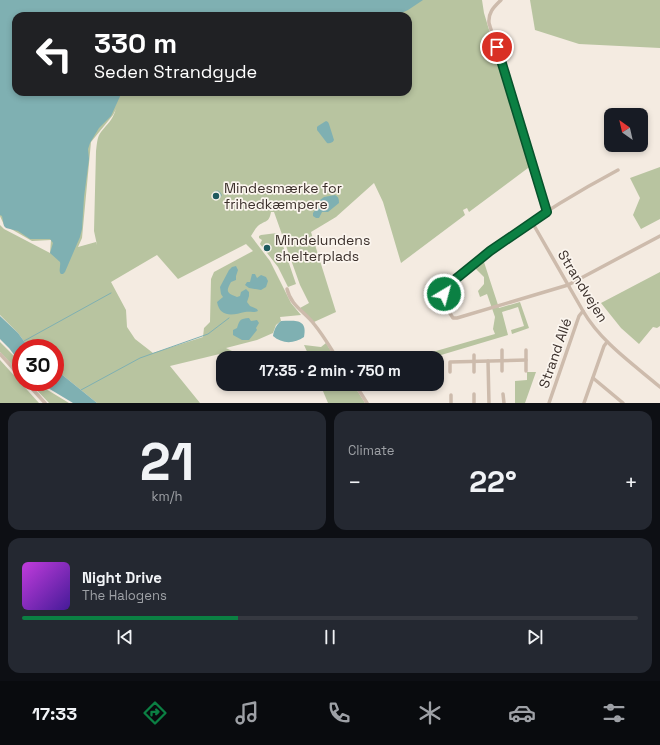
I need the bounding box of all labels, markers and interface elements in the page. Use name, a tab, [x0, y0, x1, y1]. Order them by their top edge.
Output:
text: 330 m	[94, 25, 177, 61]
icon: left	[28, 28, 80, 80]
pin	[480, 30, 514, 64]
icon: arrive	[486, 36, 508, 58]
text: Seden Strandgyde	[94, 60, 257, 83]
north arrow	[604, 108, 648, 152]
map controls	[604, 108, 648, 152]
place label: Mindesmærke for frihedkæmpere	[224, 179, 342, 213]
marker: Mindesmærke for frihedkæmpere	[211, 191, 221, 201]
place label: Mindelundens shelterplads	[275, 231, 370, 265]
marker: Mindelundens shelterplads	[262, 243, 272, 253]
street label: Strandvejen	[554, 247, 612, 325]
position arrow	[423, 273, 465, 315]
street label: Strand Allé	[535, 316, 575, 390]
speed limit sign: 30	[12, 339, 64, 391]
text: 17:35 · 2 min · 750 m	[259, 361, 401, 380]
text: 21	[140, 429, 194, 495]
text: Climate	[348, 442, 394, 459]
text: 22°	[469, 462, 517, 501]
text: −	[348, 468, 362, 496]
text: +	[624, 468, 638, 496]
text: km/h	[152, 488, 182, 505]
text: Night Drive	[82, 568, 162, 587]
text: The Halogens	[82, 587, 167, 604]
icon: previous	[114, 626, 136, 648]
icon: pause	[319, 626, 341, 648]
icon: next	[524, 626, 546, 648]
icon: directions	[141, 699, 169, 727]
icon: music	[233, 699, 261, 727]
icon: phone	[325, 699, 353, 727]
icon: climate	[416, 699, 444, 727]
icon: car	[508, 699, 536, 727]
icon: filters	[600, 699, 628, 727]
text: 17:33	[32, 702, 77, 725]

